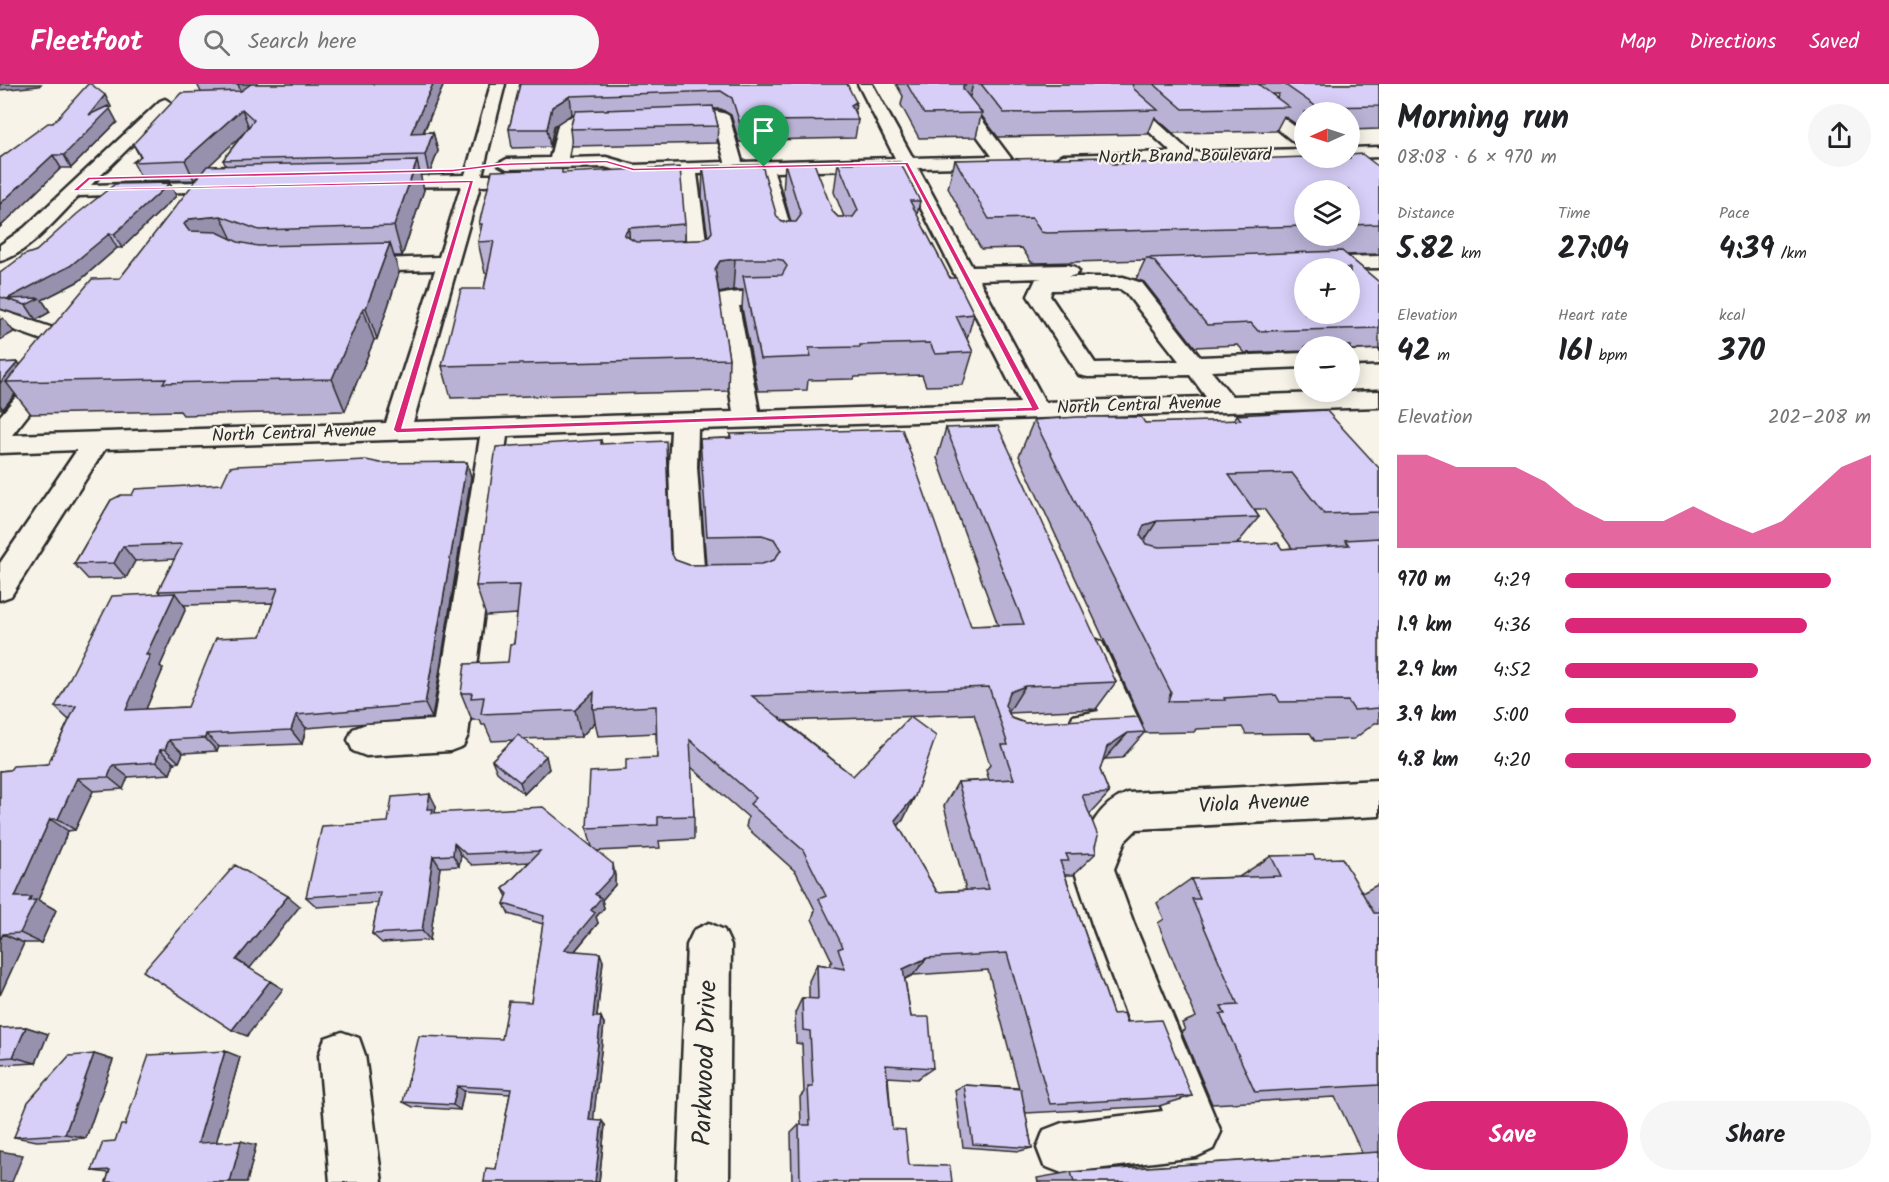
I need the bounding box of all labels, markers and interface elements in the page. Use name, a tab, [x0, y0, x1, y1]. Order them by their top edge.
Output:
search box	[179, 15, 599, 69]
text: Fleetfoot	[30, 20, 143, 65]
text: Search here	[248, 25, 356, 60]
icon: search	[200, 26, 233, 59]
text: Map	[1620, 26, 1656, 59]
text: Directions	[1689, 26, 1776, 59]
text: Saved	[1809, 26, 1859, 59]
text: Morning run	[1397, 93, 1569, 146]
north arrow	[1294, 102, 1360, 168]
map controls	[1294, 102, 1360, 402]
button: share	[1808, 104, 1871, 167]
pin	[738, 105, 789, 167]
icon: arrive	[747, 114, 780, 147]
street label: North Brand Boulevard	[1098, 141, 1273, 173]
text: 08:08 · 6 × 970 m	[1397, 142, 1557, 174]
button: layers	[1294, 180, 1360, 246]
text: Distance	[1397, 201, 1455, 226]
text: Time	[1558, 201, 1590, 226]
text: Pace	[1719, 201, 1750, 226]
text: 5.82	[1397, 226, 1454, 274]
text: 27:04	[1558, 226, 1629, 274]
text: 4:39	[1719, 226, 1774, 274]
text: km	[1454, 241, 1481, 266]
text: /km	[1774, 241, 1807, 266]
button: +	[1294, 258, 1360, 324]
text: Elevation	[1397, 303, 1458, 328]
text: Heart rate	[1558, 303, 1628, 328]
text: kcal	[1719, 303, 1745, 328]
text: 42	[1397, 328, 1431, 376]
text: 161	[1558, 328, 1592, 376]
text: 370	[1719, 328, 1765, 376]
button: −	[1294, 336, 1360, 402]
text: m	[1431, 343, 1450, 368]
text: bpm	[1592, 343, 1628, 368]
street label: North Central Avenue	[1056, 389, 1222, 423]
text: Elevation	[1397, 402, 1473, 434]
text: 202–208 m	[1768, 402, 1871, 434]
street label: North Central Avenue	[211, 417, 377, 451]
text: 970 m	[1397, 565, 1451, 597]
text: 4:29	[1493, 565, 1530, 597]
text: 1.9 km	[1397, 610, 1452, 642]
text: 4:36	[1493, 610, 1531, 642]
text: 2.9 km	[1397, 655, 1457, 687]
text: 4:52	[1493, 655, 1531, 687]
text: 3.9 km	[1397, 700, 1457, 732]
text: 5:00	[1493, 700, 1529, 732]
text: 4.8 km	[1397, 745, 1458, 777]
text: 4:20	[1493, 745, 1531, 777]
street label: Viola Avenue	[1198, 785, 1311, 823]
street label: Parkwood Drive	[682, 979, 730, 1147]
button: Save	[1397, 1101, 1628, 1170]
button: Share	[1640, 1101, 1871, 1170]

